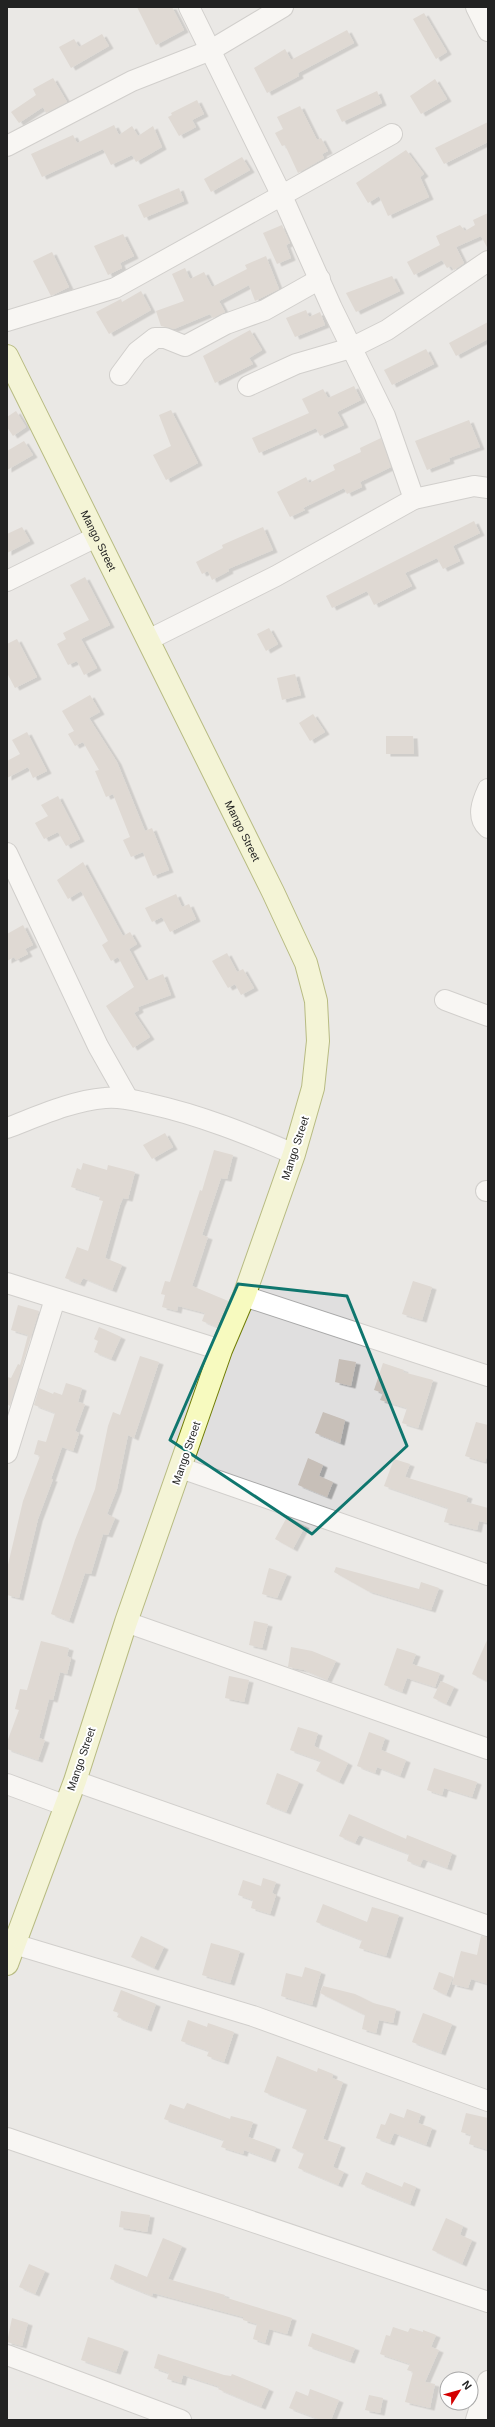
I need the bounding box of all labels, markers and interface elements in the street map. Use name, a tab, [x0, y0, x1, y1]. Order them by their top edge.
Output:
street label: Mango Street	[79, 508, 119, 573]
street label: Mango Street	[223, 798, 263, 863]
street label: Mango Street	[279, 1115, 311, 1181]
street label: Mango Street	[170, 1420, 202, 1486]
street label: Mango Street	[65, 1726, 97, 1792]
north arrow	[439, 2371, 479, 2411]
text: N	[460, 2378, 474, 2392]

